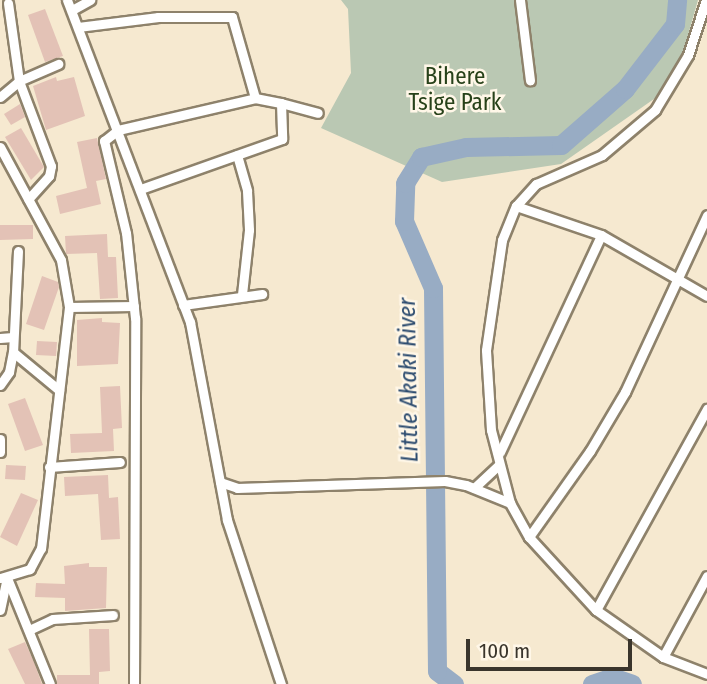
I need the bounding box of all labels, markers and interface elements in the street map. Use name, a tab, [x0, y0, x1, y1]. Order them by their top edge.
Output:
park label: Bihere Tsige Park	[408, 62, 502, 116]
water label: Little Akaki River	[393, 297, 425, 463]
scale bar	[469, 624, 635, 668]
text: 100 m	[479, 638, 530, 664]

